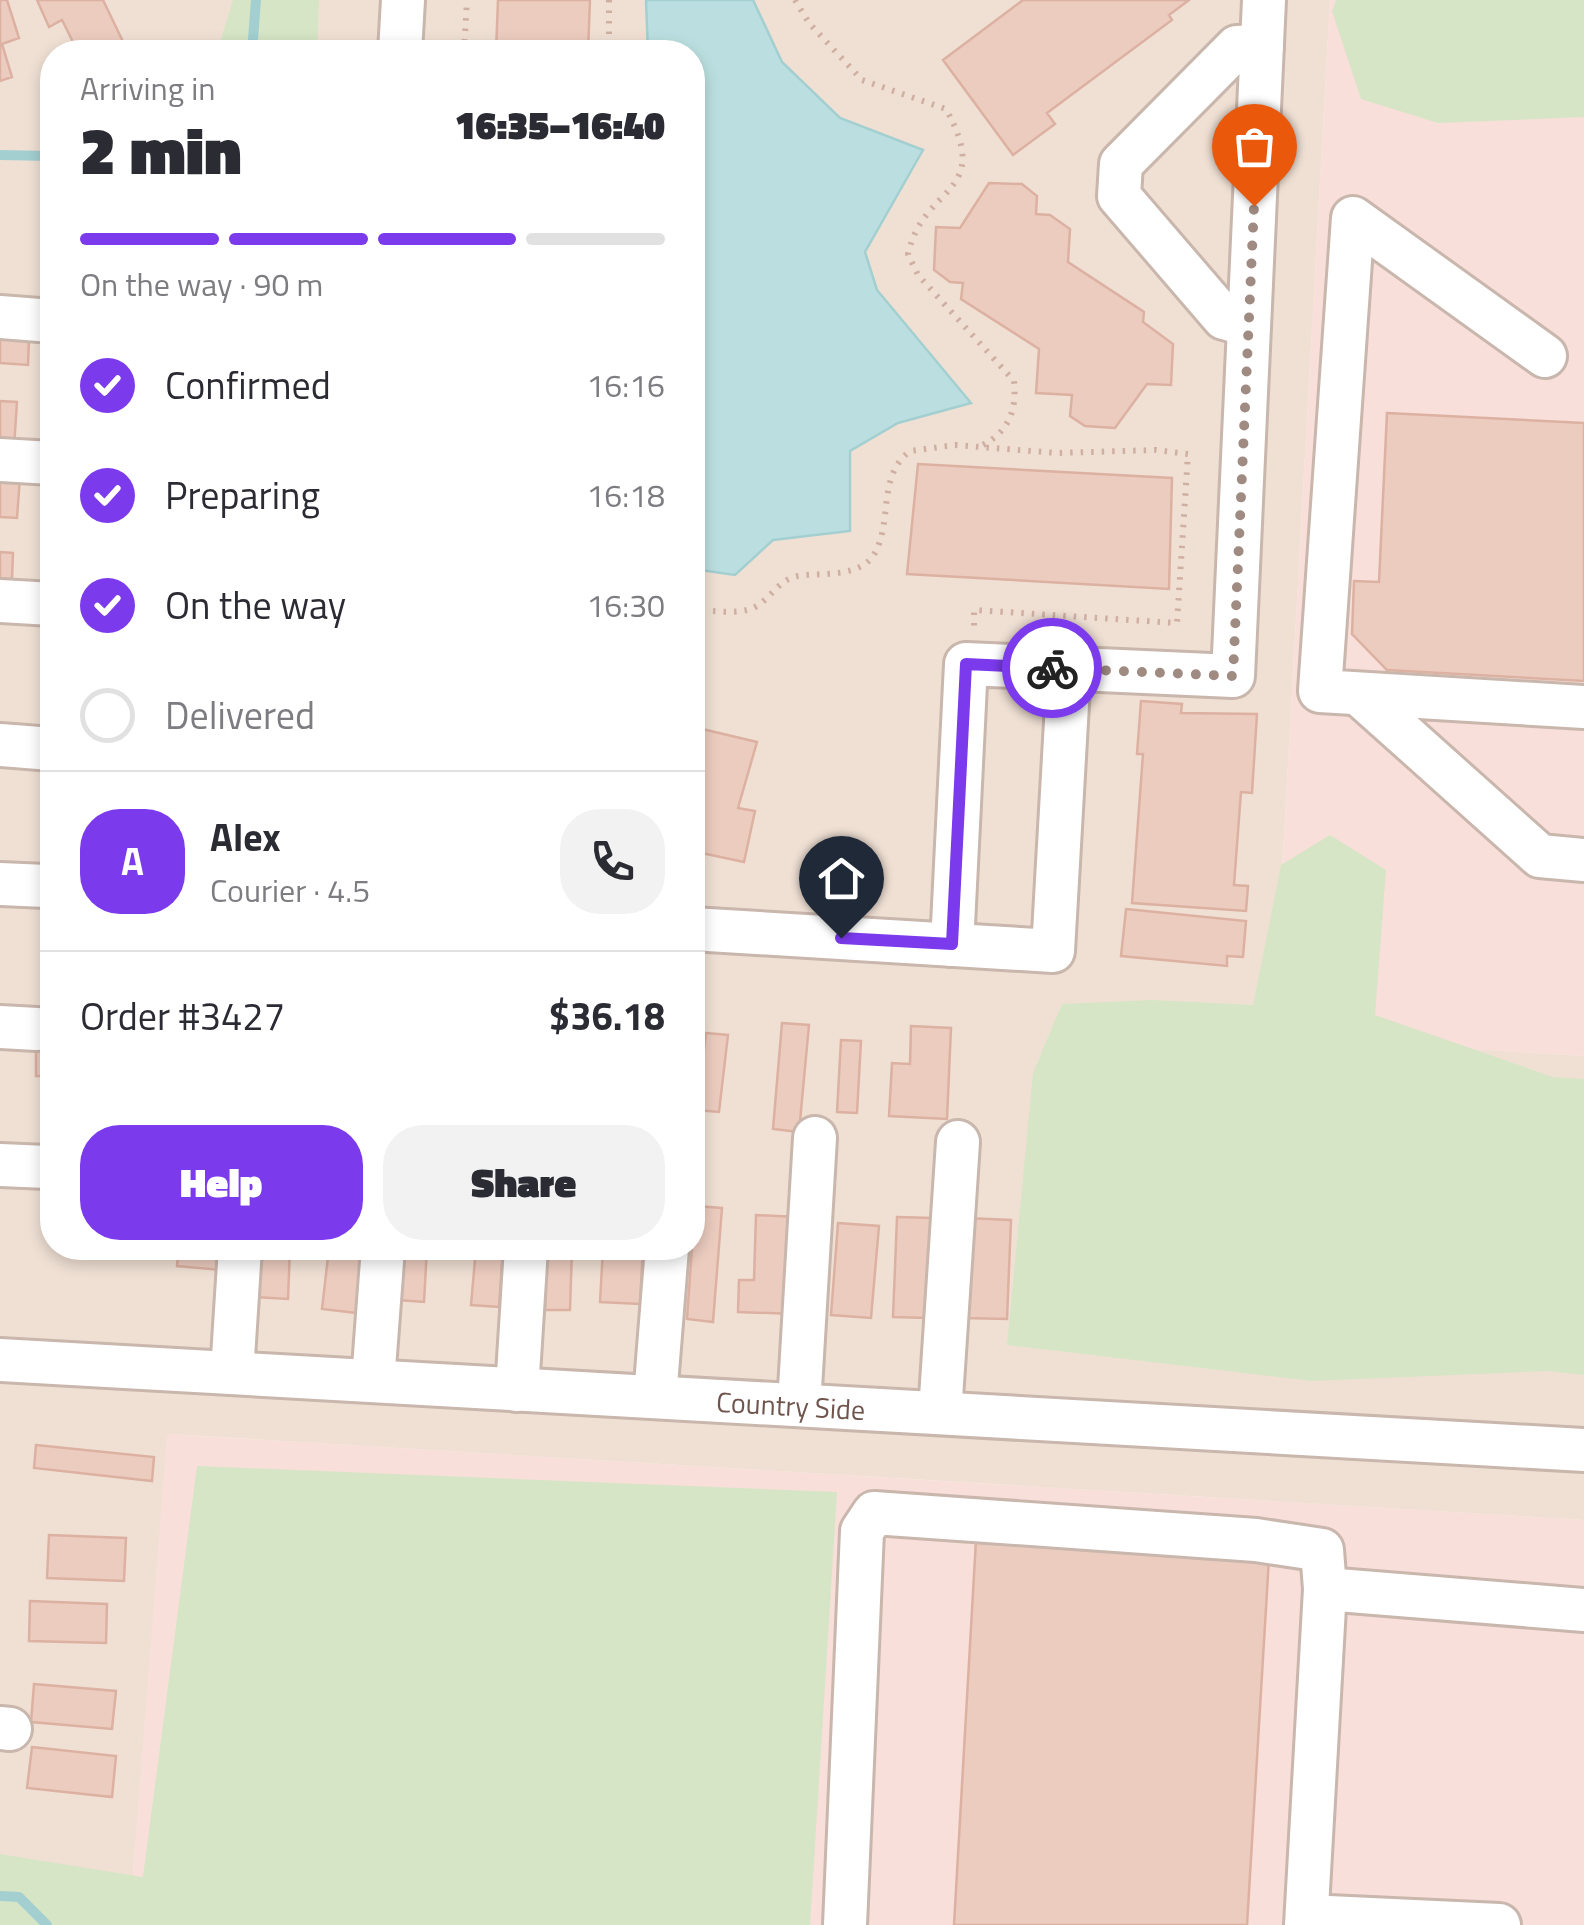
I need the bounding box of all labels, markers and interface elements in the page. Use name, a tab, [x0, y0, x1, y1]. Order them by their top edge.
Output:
text: Arriving in	[80, 64, 216, 112]
text: 16:35–16:40	[455, 96, 665, 154]
text: 2 min	[80, 100, 241, 199]
pin	[1212, 104, 1297, 207]
icon: bag	[1227, 119, 1282, 174]
text: On the way · 90 m	[80, 260, 323, 308]
text: Confirmed	[165, 356, 331, 414]
icon: check	[80, 358, 135, 413]
text: 16:16	[586, 361, 665, 409]
text: Preparing	[165, 466, 320, 524]
icon: check	[80, 468, 135, 523]
text: 16:18	[586, 471, 665, 519]
text: On the way	[165, 576, 346, 634]
icon: check	[80, 578, 135, 633]
text: 16:30	[586, 581, 665, 629]
courier	[1002, 618, 1102, 718]
icon: bike	[1025, 641, 1080, 696]
text: Delivered	[165, 686, 315, 744]
text: Alex	[210, 808, 281, 866]
button: phone	[560, 809, 665, 914]
text: A	[121, 832, 144, 890]
pin	[799, 836, 884, 939]
icon: home	[814, 851, 869, 906]
text: Courier · 4.5	[210, 866, 370, 914]
text: Order #3427	[80, 987, 285, 1045]
text: $36.18	[549, 987, 665, 1045]
button: Help	[80, 1125, 363, 1240]
button: Share	[383, 1125, 665, 1240]
street label: Country Side	[715, 1379, 866, 1431]

